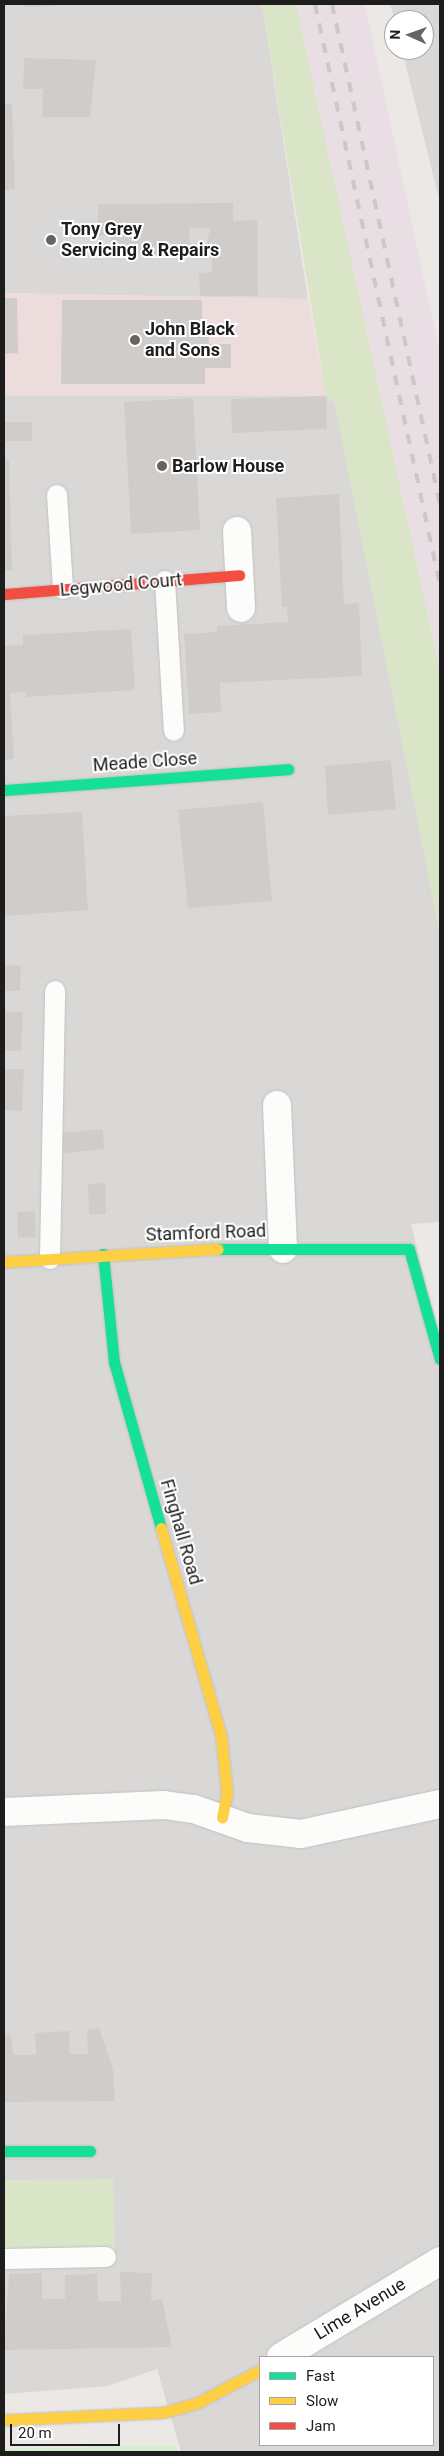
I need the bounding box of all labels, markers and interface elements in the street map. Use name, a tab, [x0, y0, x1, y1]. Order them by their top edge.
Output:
north arrow	[384, 10, 434, 60]
text: N	[387, 29, 403, 40]
place label: Tony Grey Servicing & Repairs	[61, 219, 219, 262]
marker: Tony Grey Servicing & Repairs	[45, 234, 57, 246]
place label: John Black and Sons	[145, 319, 235, 362]
marker: John Black and Sons	[129, 334, 141, 346]
place label: Barlow House	[172, 455, 284, 477]
marker: Barlow House	[156, 460, 168, 472]
street label: Legwood Court	[59, 569, 183, 601]
street label: Meade Close	[92, 748, 198, 776]
street label: Stamford Road	[145, 1220, 267, 1246]
street label: Finghall Road	[156, 1477, 206, 1587]
street label: Lime Avenue	[310, 2273, 410, 2345]
legend	[259, 2356, 434, 2446]
text: Fast	[306, 2367, 335, 2385]
text: Slow	[306, 2392, 338, 2410]
scale bar	[12, 2414, 122, 2446]
text: Jam	[306, 2417, 336, 2435]
text: 20 m	[18, 2424, 52, 2442]

